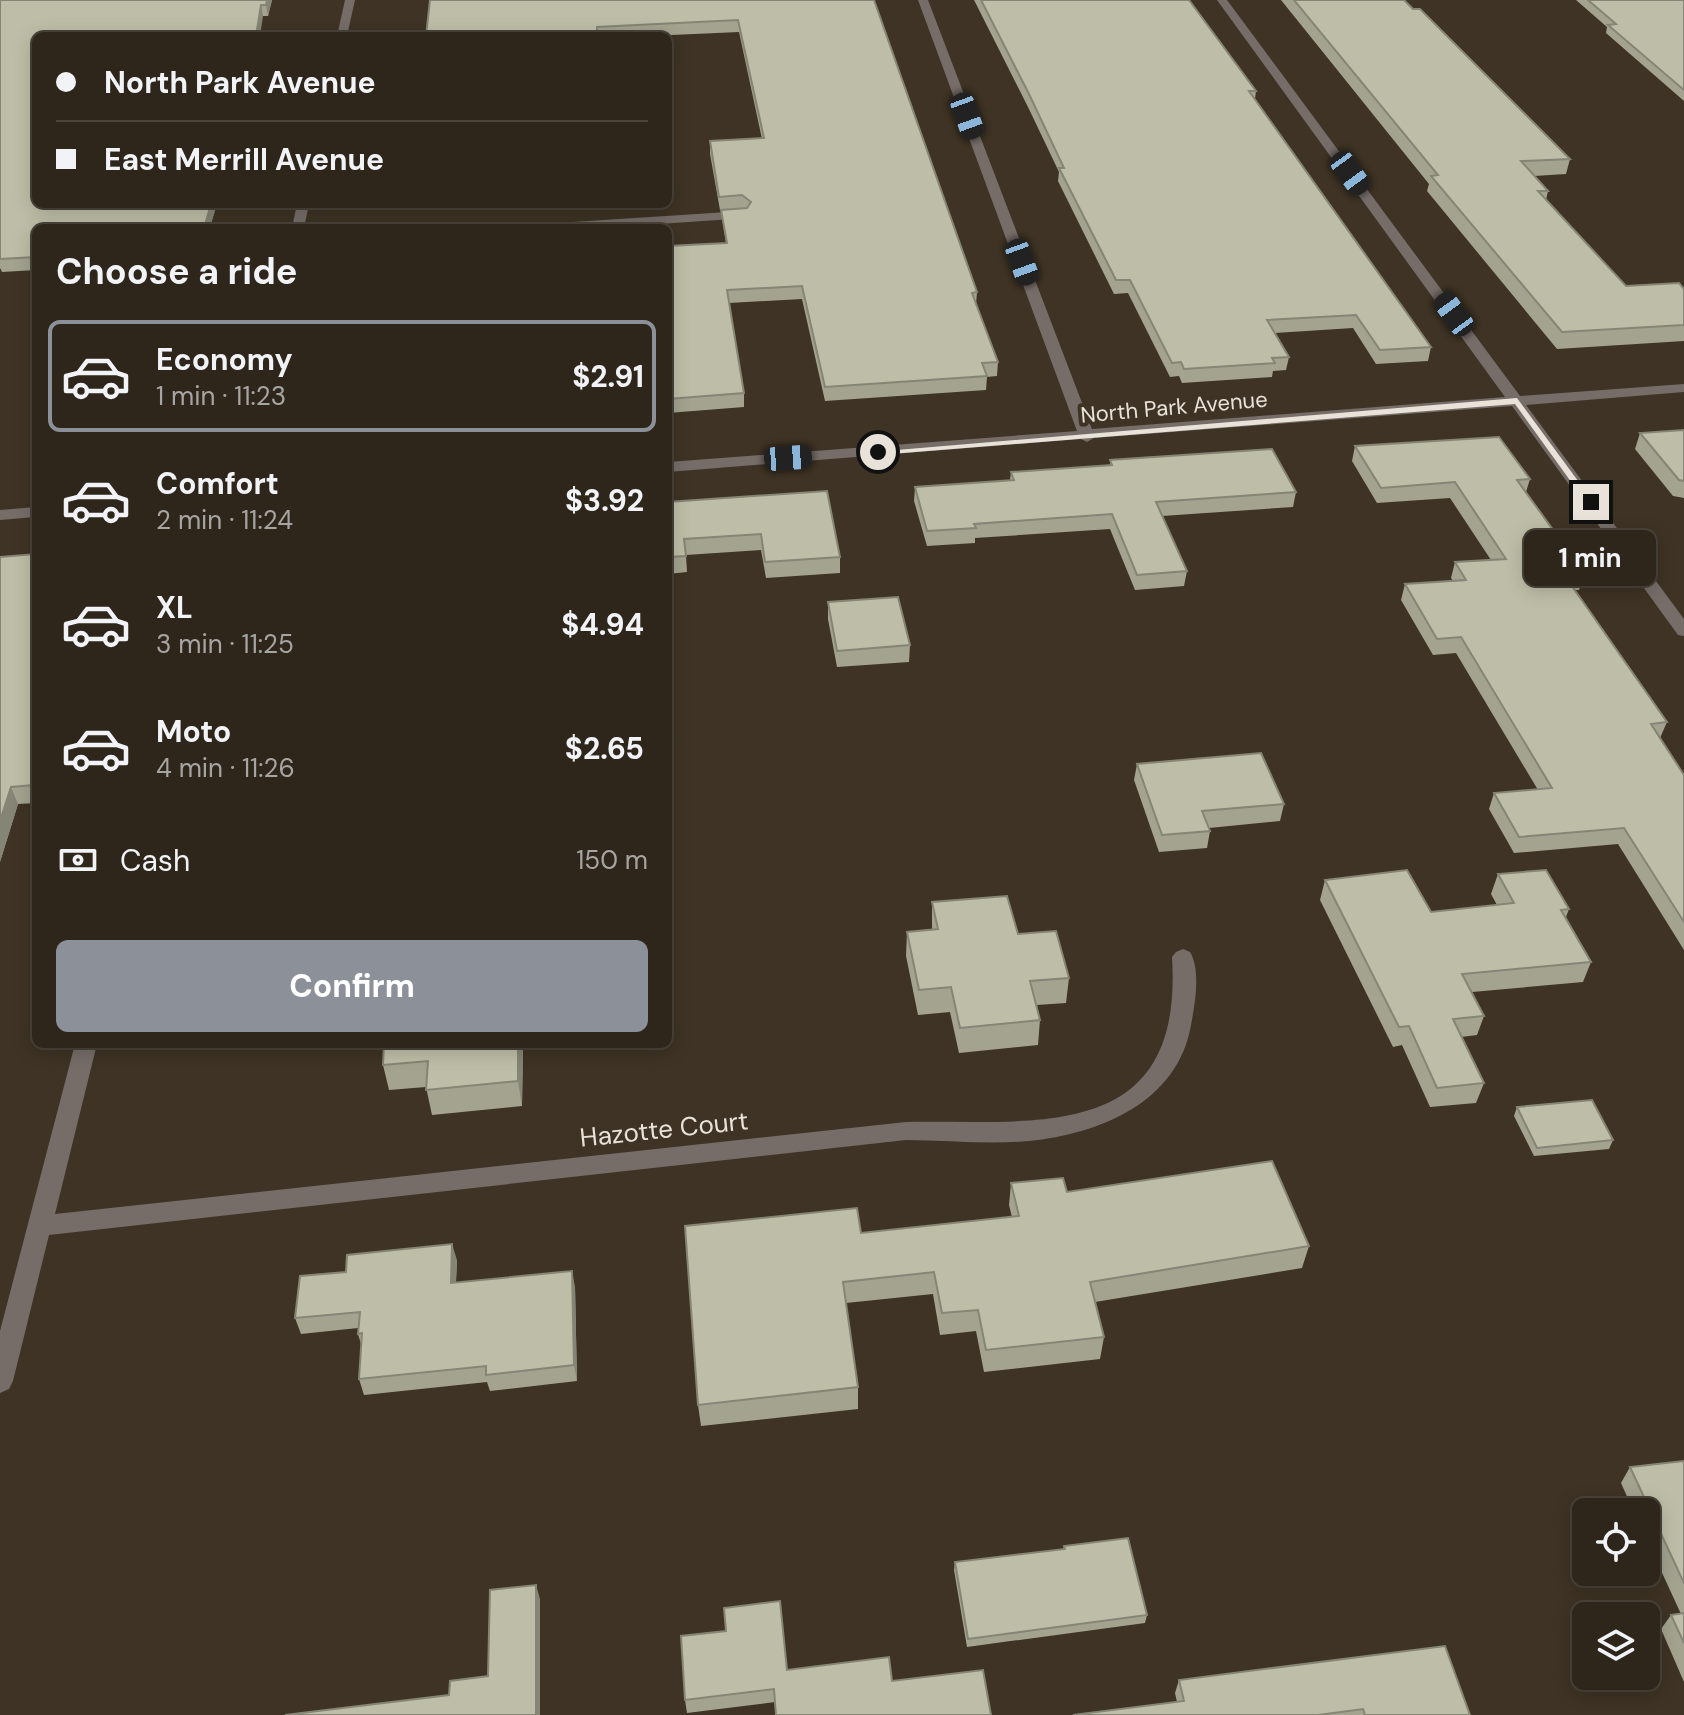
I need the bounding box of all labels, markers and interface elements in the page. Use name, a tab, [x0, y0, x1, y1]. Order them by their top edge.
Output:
text: North Park Avenue	[104, 63, 376, 102]
car	[948, 89, 986, 143]
text: East Merrill Avenue	[104, 140, 384, 179]
car	[1326, 147, 1374, 199]
car	[1003, 235, 1041, 289]
text: Choose a ride	[56, 248, 297, 295]
car	[1430, 288, 1478, 340]
icon: car	[60, 340, 132, 412]
text: Economy	[156, 340, 293, 379]
text: $2.91	[572, 357, 644, 396]
text: 1 min · 11:23	[156, 379, 286, 413]
street label: North Park Avenue	[1079, 384, 1269, 430]
route start	[860, 434, 896, 470]
car	[763, 444, 813, 472]
icon: car	[60, 464, 132, 536]
text: Comfort	[156, 464, 279, 503]
text: $3.92	[565, 481, 644, 520]
route end	[1573, 484, 1609, 520]
text: 2 min · 11:24	[156, 503, 293, 537]
callout: 1 min	[1525, 530, 1657, 586]
text: 1 min	[1558, 541, 1622, 575]
icon: car	[60, 588, 132, 660]
text: XL	[156, 588, 193, 627]
text: $4.94	[561, 605, 644, 644]
text: 3 min · 11:25	[156, 627, 294, 661]
icon: car	[60, 712, 132, 784]
text: Moto	[156, 712, 231, 751]
text: $2.65	[565, 729, 644, 768]
text: 4 min · 11:26	[156, 751, 295, 785]
icon: cash	[56, 838, 100, 882]
text: Cash	[120, 841, 190, 880]
text: 150 m	[576, 843, 648, 877]
button: Confirm	[56, 940, 648, 1032]
street label: Hazotte Court	[578, 1103, 750, 1155]
map controls	[1572, 1498, 1660, 1690]
button: locate	[1572, 1498, 1660, 1586]
button: layers	[1572, 1602, 1660, 1690]

